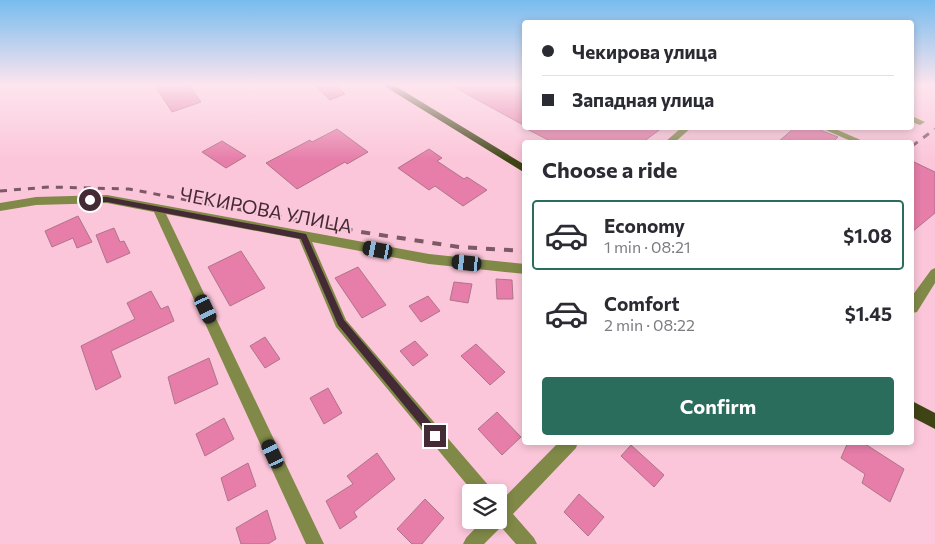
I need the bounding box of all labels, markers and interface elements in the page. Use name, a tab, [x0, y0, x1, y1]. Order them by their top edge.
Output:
text: Чекирова улица	[572, 40, 717, 63]
text: Западная улица	[572, 88, 714, 111]
text: Choose a ride	[542, 156, 677, 183]
street label: ЧЕКИРОВА УЛИЦА	[178, 182, 354, 237]
route start	[79, 189, 101, 211]
icon: car	[544, 213, 589, 258]
text: Economy	[604, 214, 685, 237]
text: $1.08	[843, 224, 892, 247]
text: 1 min · 08:21	[604, 237, 691, 256]
car	[361, 240, 394, 260]
car	[451, 254, 482, 272]
icon: car	[544, 291, 589, 336]
car	[192, 292, 219, 326]
text: Comfort	[604, 292, 680, 315]
text: $1.45	[845, 302, 892, 325]
text: 2 min · 08:22	[604, 315, 695, 334]
button: Confirm	[542, 377, 894, 435]
route end	[424, 425, 446, 447]
car	[259, 437, 286, 471]
map controls	[462, 484, 507, 529]
button: layers	[462, 484, 507, 529]

